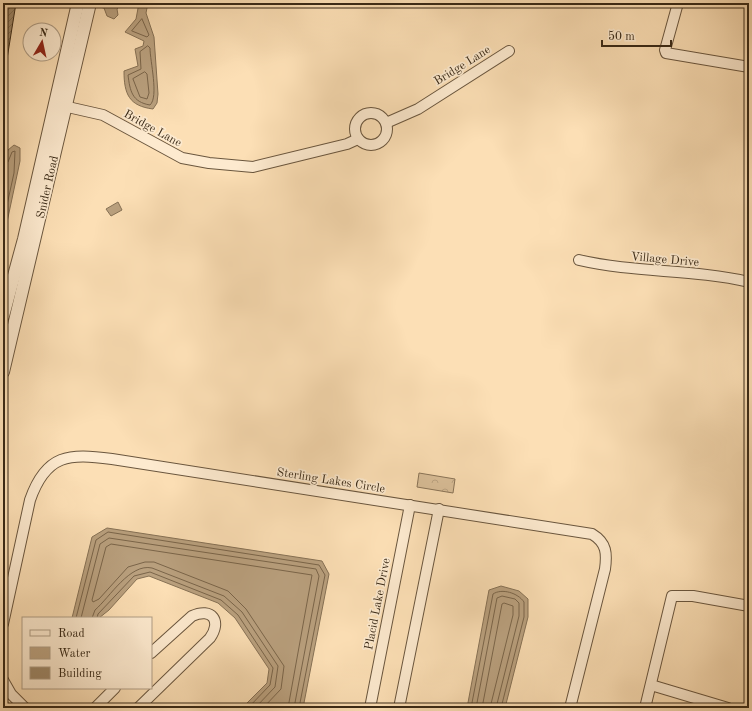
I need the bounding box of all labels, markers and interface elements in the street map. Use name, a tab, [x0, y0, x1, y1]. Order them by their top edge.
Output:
north arrow	[22, 22, 62, 62]
scale bar	[602, 22, 671, 48]
text: N	[38, 28, 49, 40]
text: 50 m	[608, 30, 635, 43]
street label: Bridge Lane	[432, 44, 493, 88]
street label: Bridge Lane	[122, 108, 184, 150]
street label: Snider Road	[35, 155, 61, 220]
street label: Village Drive	[630, 251, 700, 269]
street label: Sterling Lakes Circle	[276, 467, 386, 496]
street label: Placid Lake Drive	[363, 557, 393, 651]
legend	[22, 617, 152, 689]
text: Road	[58, 628, 85, 640]
text: Water	[58, 648, 91, 660]
text: Building	[58, 668, 102, 680]

